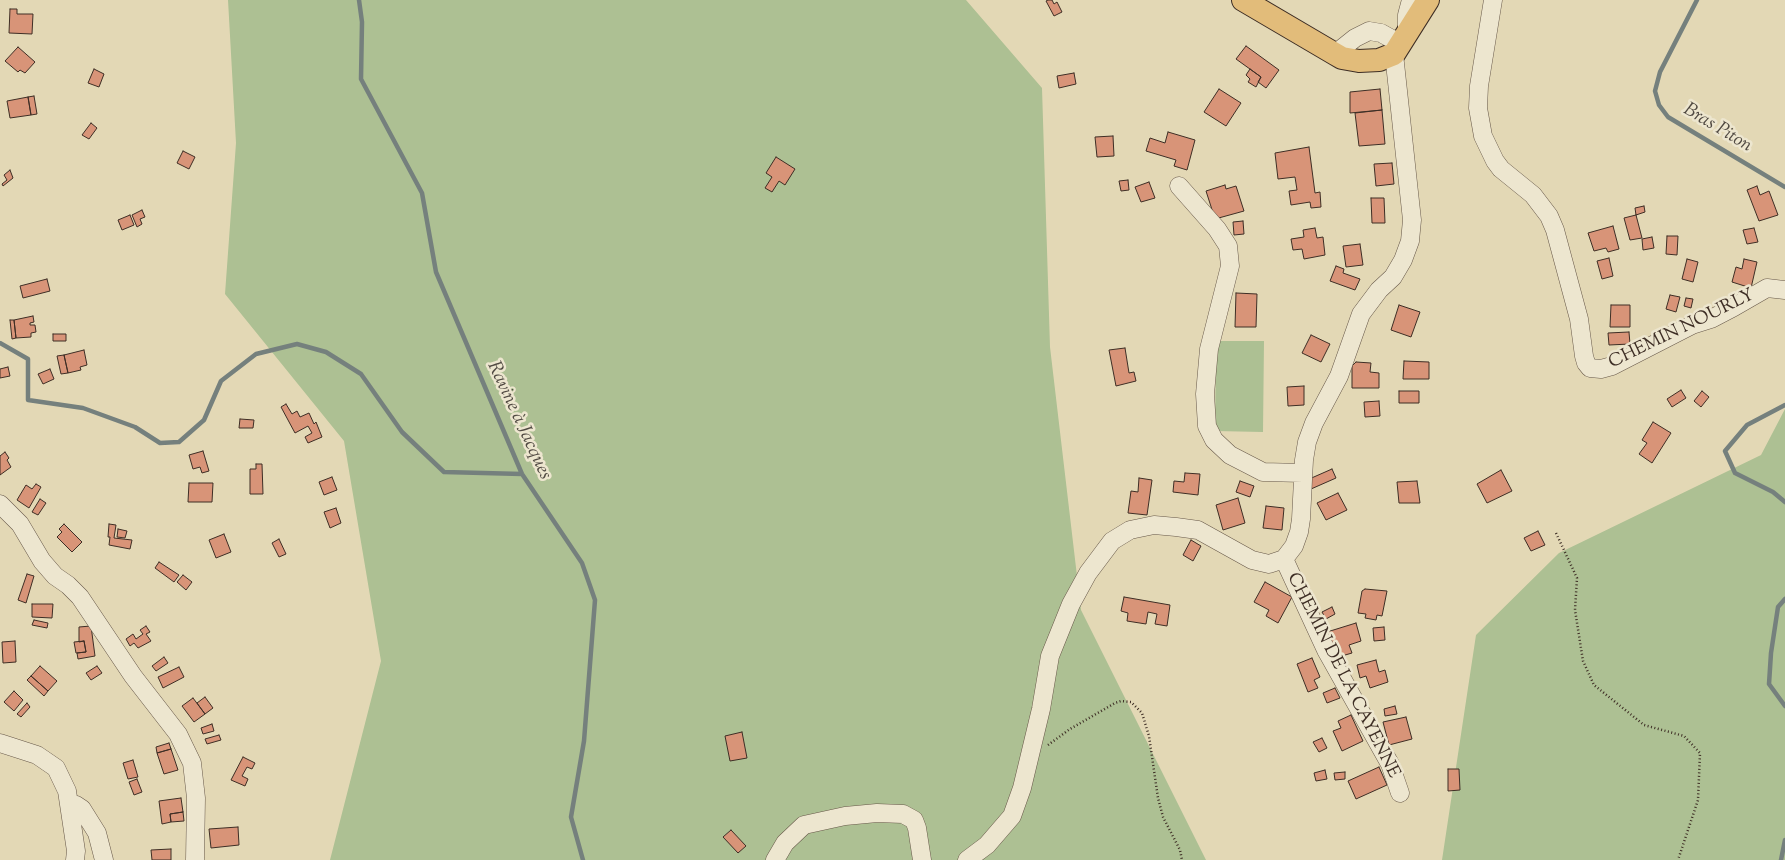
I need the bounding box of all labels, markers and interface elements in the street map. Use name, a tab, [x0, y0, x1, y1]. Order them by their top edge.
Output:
water label: Bras Piton	[1678, 100, 1756, 158]
street label: CHEMIN NOURLY	[1606, 285, 1758, 375]
water label: Ravine à Jacques	[481, 358, 555, 484]
street label: CHEMIN DE LA CAYENNE	[1281, 570, 1403, 782]

